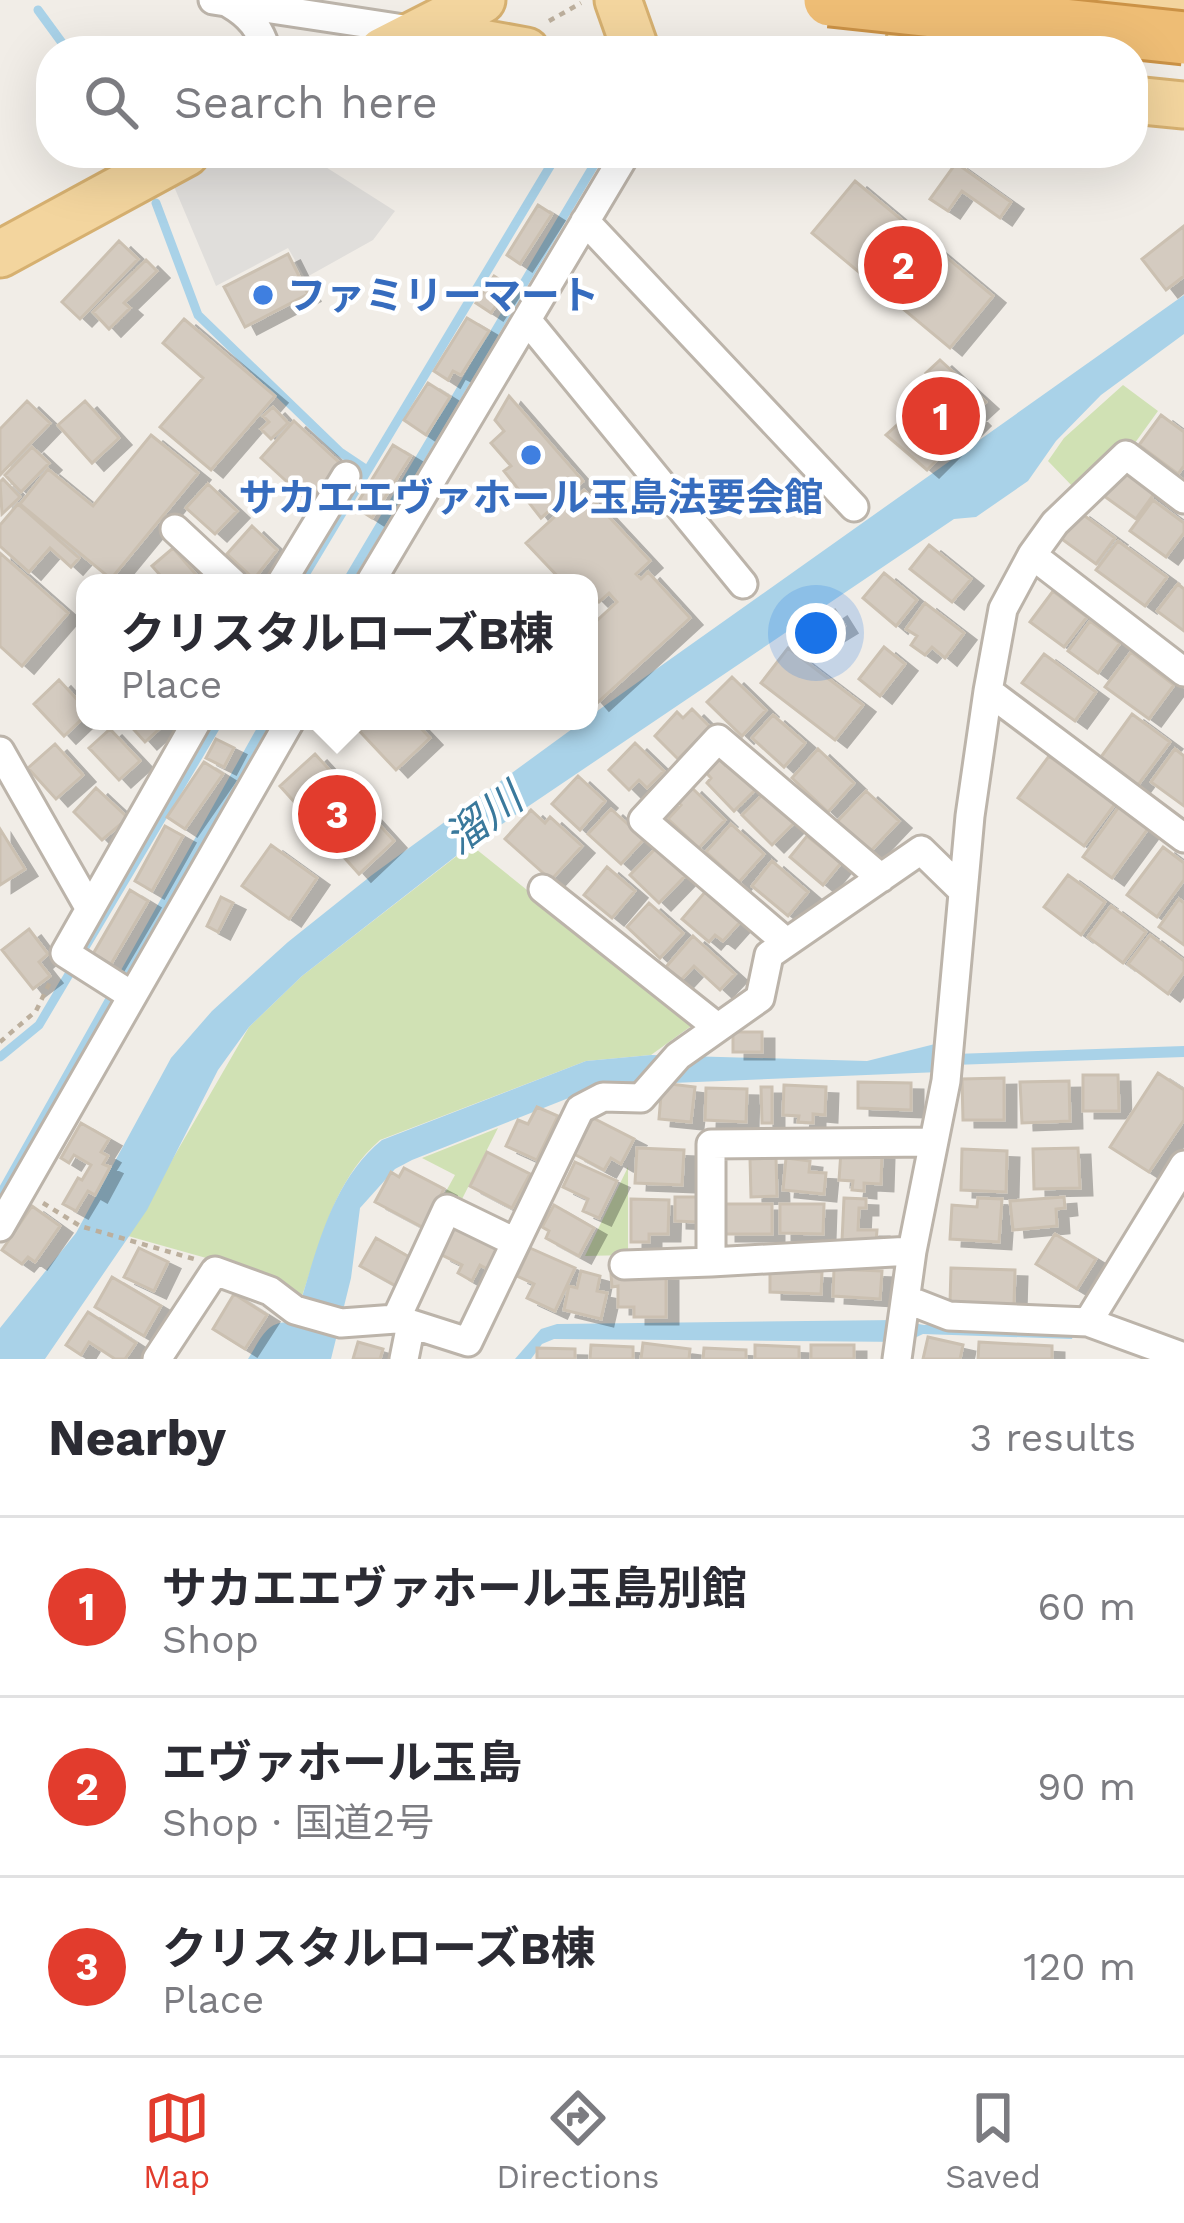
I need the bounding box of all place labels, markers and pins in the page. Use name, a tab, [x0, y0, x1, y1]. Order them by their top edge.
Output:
pin: 2	[864, 220, 942, 310]
place label: ファミリーマート	[287, 273, 599, 318]
marker: ファミリーマート	[250, 282, 276, 308]
pin: 1	[902, 371, 980, 461]
marker: サカエエヴァホール玉島法要会館	[518, 442, 544, 468]
place label: サカエエヴァホール玉島法要会館	[238, 475, 824, 520]
pin: 3	[298, 769, 376, 859]

